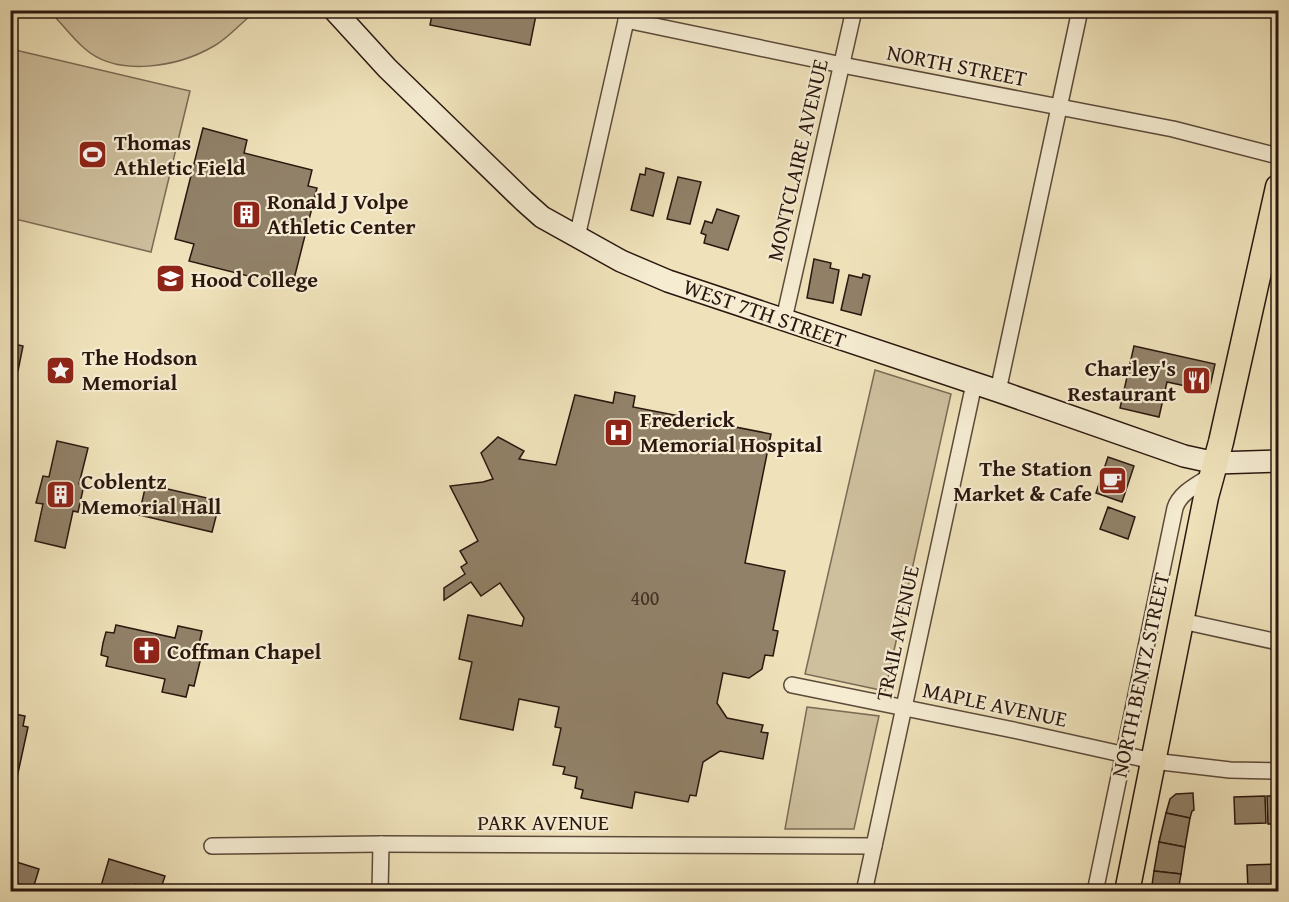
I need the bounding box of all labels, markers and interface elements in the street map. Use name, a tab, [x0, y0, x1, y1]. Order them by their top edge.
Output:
street label: NORTH STREET	[884, 36, 1030, 94]
street label: MONTCLAIRE AVENUE	[758, 56, 836, 264]
place label: Thomas Athletic Field	[114, 126, 246, 183]
sports icon: Thomas Athletic Field	[77, 139, 109, 171]
place label: Ronald J Volpe Athletic Center	[267, 185, 416, 242]
building icon: Ronald J Volpe Athletic Center	[230, 198, 262, 230]
school or university icon: Hood College	[154, 263, 186, 295]
place label: Hood College	[191, 263, 318, 295]
street label: WEST 7TH STREET	[679, 270, 851, 356]
place label: The Hodson Memorial	[82, 341, 197, 398]
place label: Charley's Restaurant	[1067, 352, 1177, 409]
place icon: The Hodson Memorial	[45, 354, 77, 386]
restaurant icon: Charley's Restaurant	[1181, 365, 1213, 397]
place label: Frederick Memorial Hospital	[640, 403, 823, 460]
hospital icon: Frederick Memorial Hospital	[603, 416, 635, 448]
place label: The Station Market & Cafe	[953, 452, 1092, 509]
place label: Coblentz Memorial Hall	[81, 465, 222, 522]
cafe icon: The Station Market & Cafe	[1097, 465, 1129, 497]
building icon: Coblentz Memorial Hall	[44, 478, 76, 510]
street label: TRAIL AVENUE	[867, 562, 927, 704]
street label: NORTH BENTZ STREET	[1103, 570, 1177, 780]
house number: 400	[631, 583, 659, 612]
church icon: Coffman Chapel	[130, 635, 162, 667]
place label: Coffman Chapel	[167, 635, 322, 667]
street label: MAPLE AVENUE	[920, 673, 1070, 735]
street label: PARK AVENUE	[477, 806, 609, 838]

